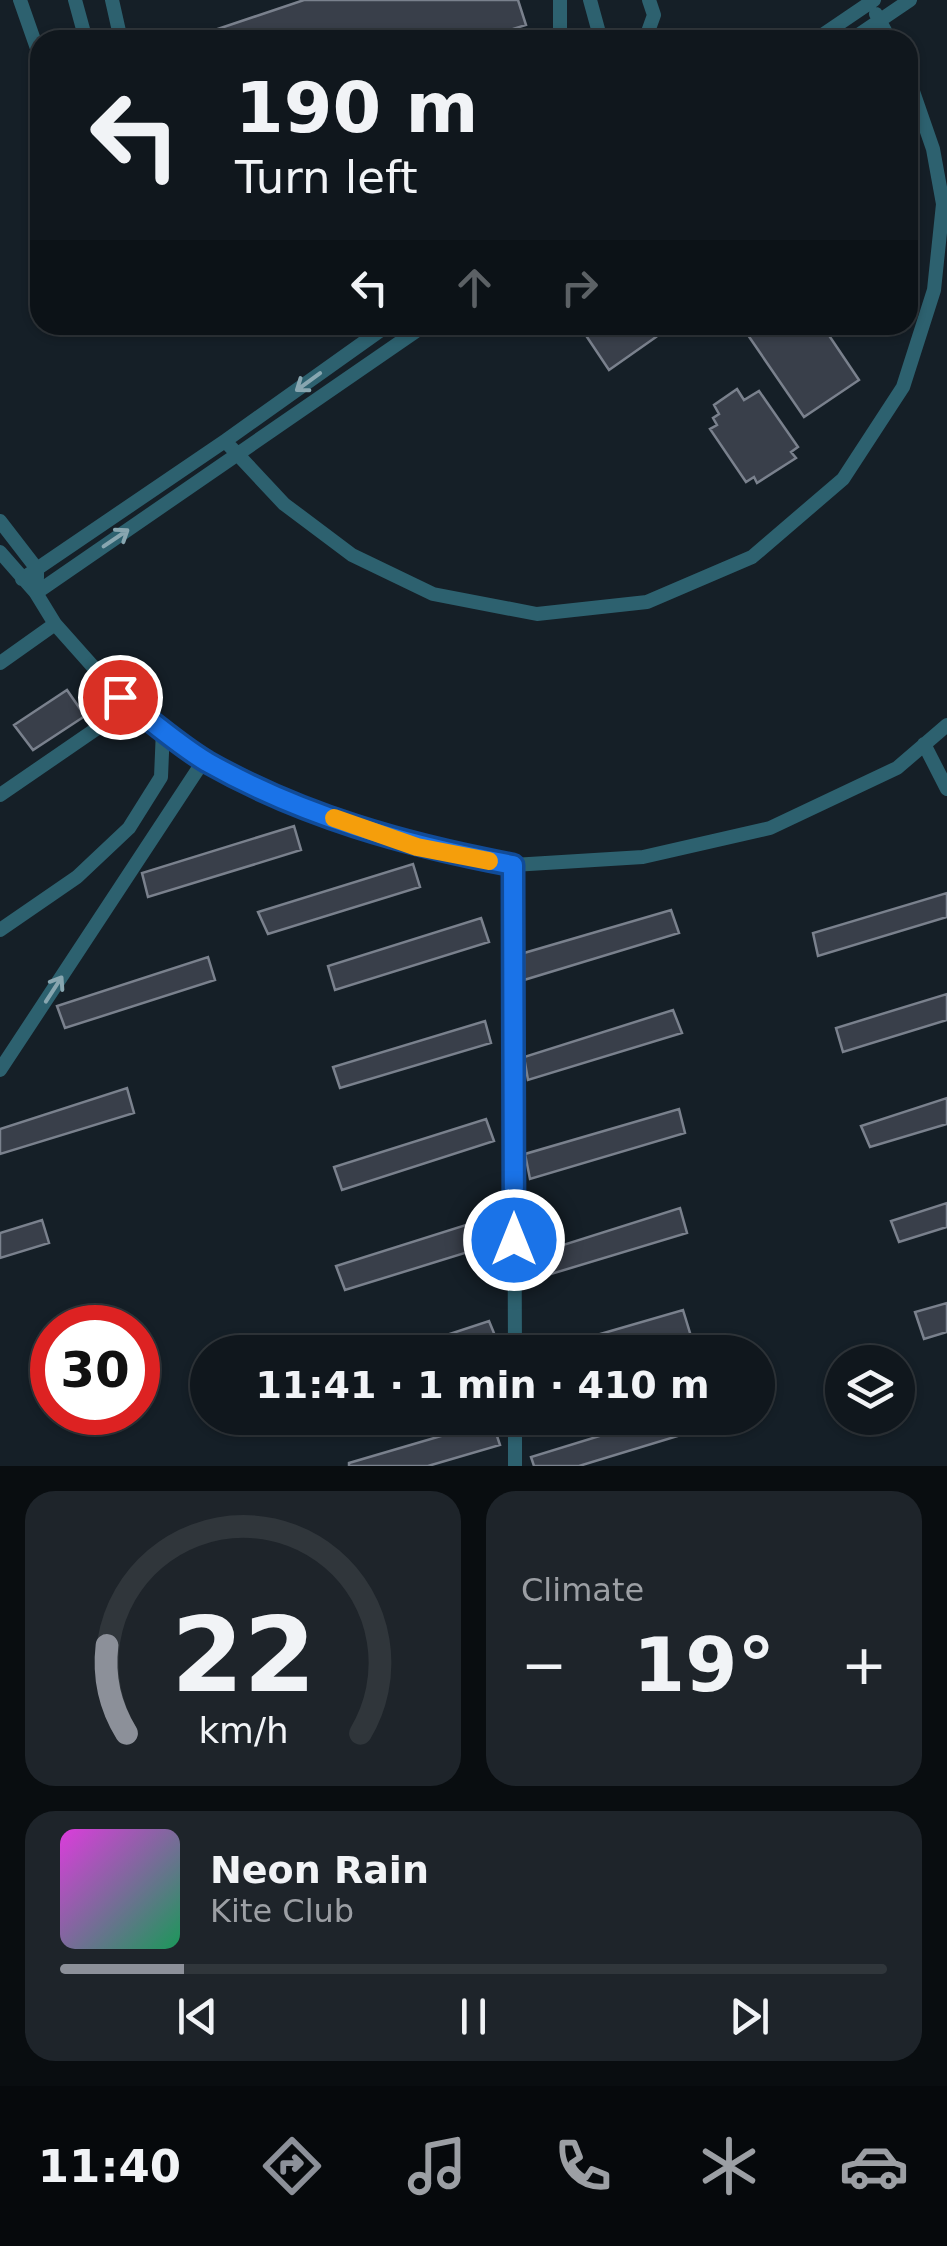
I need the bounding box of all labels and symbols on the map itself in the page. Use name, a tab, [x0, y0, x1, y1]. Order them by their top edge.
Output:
one-way arrow	[295, 371, 323, 392]
one-way arrow	[102, 528, 130, 549]
pin	[78, 655, 163, 740]
one-way arrow	[43, 975, 64, 1003]
position arrow	[462, 1188, 566, 1292]
speed limit sign: 30	[30, 1305, 160, 1435]

